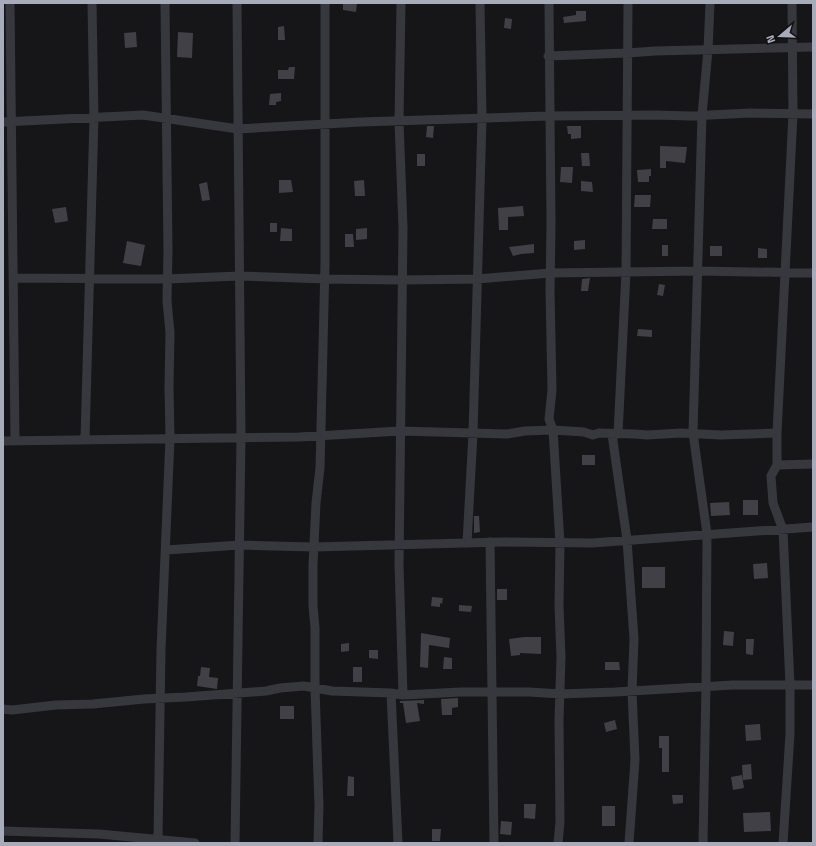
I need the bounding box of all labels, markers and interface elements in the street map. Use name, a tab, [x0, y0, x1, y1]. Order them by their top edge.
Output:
north arrow	[760, 16, 800, 56]
text: N	[762, 33, 779, 45]

